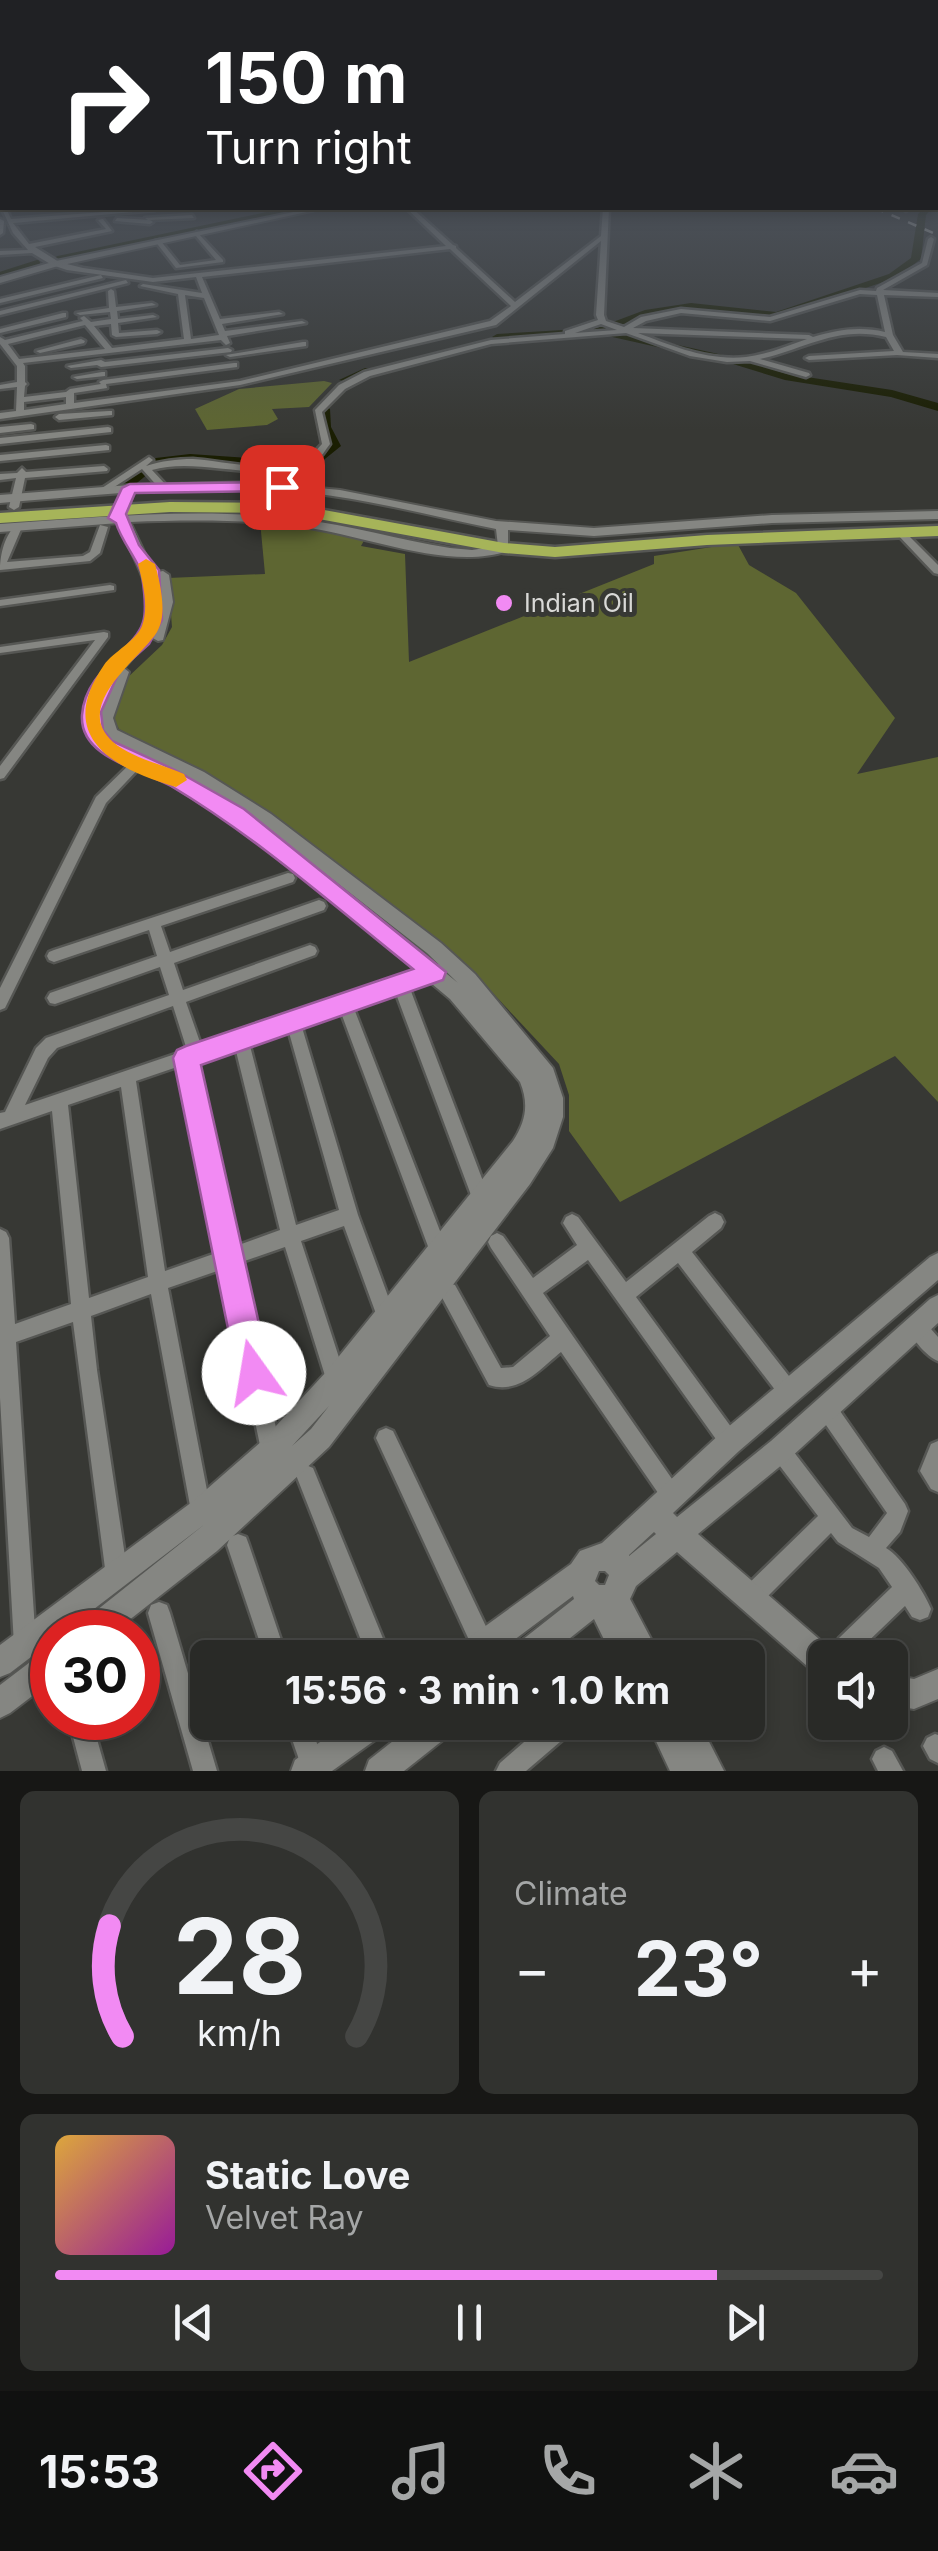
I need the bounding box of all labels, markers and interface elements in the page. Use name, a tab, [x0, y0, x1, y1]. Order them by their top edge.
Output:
text: 150 m	[205, 35, 408, 120]
icon: right	[40, 40, 170, 170]
text: Turn right	[205, 120, 412, 175]
pin	[240, 445, 325, 530]
icon: arrive	[255, 460, 310, 515]
place label: Indian Oil	[524, 588, 634, 618]
marker: Indian Oil	[493, 592, 515, 614]
position arrow	[202, 1321, 306, 1425]
speed limit sign: 30	[30, 1610, 160, 1740]
map controls	[808, 1640, 908, 1740]
button: sound	[808, 1640, 908, 1740]
text: 15:56 · 3 min · 1.0 km	[285, 1667, 670, 1713]
text: Climate	[514, 1874, 628, 1913]
text: 28	[173, 1893, 306, 2019]
text: 23°	[634, 1923, 763, 2014]
text: −	[514, 1936, 550, 2002]
text: +	[847, 1936, 883, 2002]
text: km/h	[197, 2011, 282, 2055]
text: Static Love	[205, 2152, 410, 2198]
text: Velvet Ray	[205, 2198, 363, 2237]
icon: previous	[166, 2295, 221, 2350]
icon: pause	[442, 2295, 497, 2350]
icon: next	[718, 2295, 773, 2350]
icon: directions	[238, 2436, 308, 2506]
icon: music	[386, 2436, 456, 2506]
icon: phone	[533, 2436, 603, 2506]
icon: climate	[681, 2436, 751, 2506]
icon: car	[829, 2436, 899, 2506]
text: 15:53	[39, 2444, 160, 2499]

